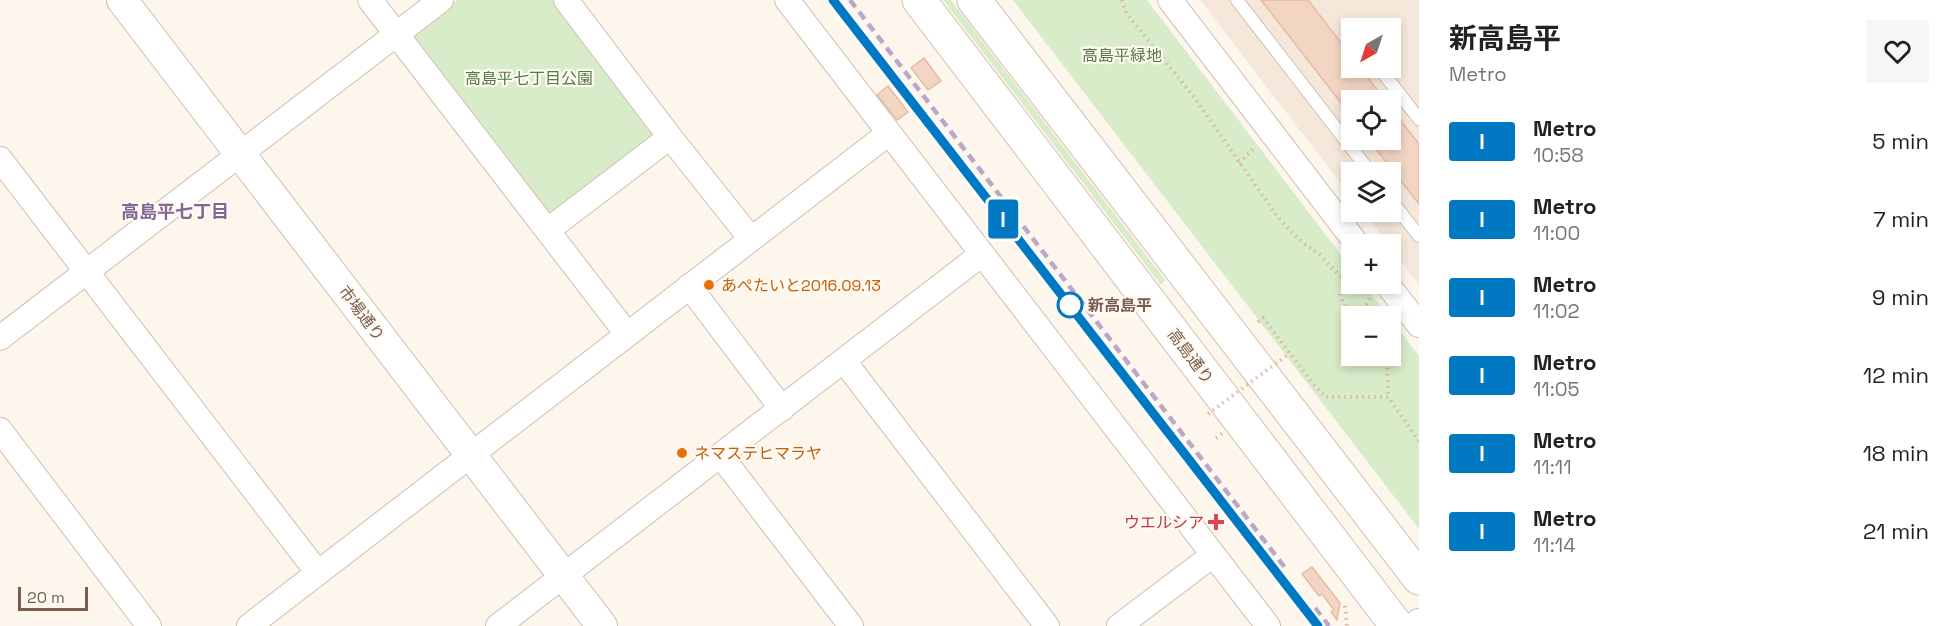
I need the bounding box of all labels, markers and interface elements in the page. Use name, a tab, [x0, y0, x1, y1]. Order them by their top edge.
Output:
north arrow	[1341, 18, 1401, 78]
map controls	[1341, 18, 1401, 366]
text: 新高島平	[1449, 20, 1561, 56]
button: heart	[1866, 20, 1929, 83]
park label: 高島平緑地	[1082, 45, 1162, 66]
text: Metro	[1449, 61, 1507, 87]
park label: 高島平七丁目公園	[465, 68, 593, 89]
button: locate	[1341, 90, 1401, 150]
text: Metro	[1533, 114, 1597, 142]
text: 5 min	[1872, 127, 1929, 155]
text: I	[1479, 128, 1485, 155]
text: 10:58	[1533, 142, 1584, 168]
button: layers	[1341, 162, 1401, 222]
text: Metro	[1533, 192, 1597, 220]
district label: 高島平七丁目	[121, 200, 229, 223]
line badge: I	[984, 200, 1022, 238]
text: 7 min	[1873, 205, 1929, 233]
text: I	[1000, 206, 1006, 233]
text: I	[1479, 206, 1485, 233]
text: 11:00	[1533, 220, 1580, 246]
button: +	[1341, 234, 1401, 294]
text: Metro	[1533, 270, 1597, 298]
place label: あぺたいと2016.09.13	[721, 275, 881, 296]
marker: あぺたいと2016.09.13	[702, 278, 716, 292]
street label: 市場通り	[334, 281, 389, 345]
text: 9 min	[1872, 283, 1929, 311]
text: I	[1479, 284, 1485, 311]
marker: 新高島平	[1057, 292, 1083, 318]
place label: 新高島平	[1088, 295, 1152, 316]
text: 11:02	[1533, 298, 1580, 324]
button: −	[1341, 306, 1401, 366]
street label: 高島通り	[1163, 324, 1218, 388]
text: Metro	[1533, 348, 1597, 376]
text: 12 min	[1863, 361, 1929, 389]
text: I	[1479, 362, 1485, 389]
text: 11:05	[1533, 376, 1580, 402]
text: Metro	[1533, 426, 1597, 454]
text: 18 min	[1863, 439, 1929, 467]
text: I	[1479, 440, 1485, 467]
place label: ネマステヒマラヤ	[694, 443, 822, 464]
marker: ネマステヒマラヤ	[675, 446, 689, 460]
text: 11:11	[1533, 454, 1572, 480]
text: Metro	[1533, 504, 1597, 532]
place label: ウエルシア	[1124, 512, 1204, 533]
marker: ウエルシア	[1209, 515, 1223, 529]
text: 21 min	[1863, 517, 1929, 545]
text: I	[1479, 518, 1485, 545]
text: 11:14	[1533, 532, 1576, 558]
scale bar	[18, 584, 88, 612]
text: 20 m	[27, 587, 65, 608]

